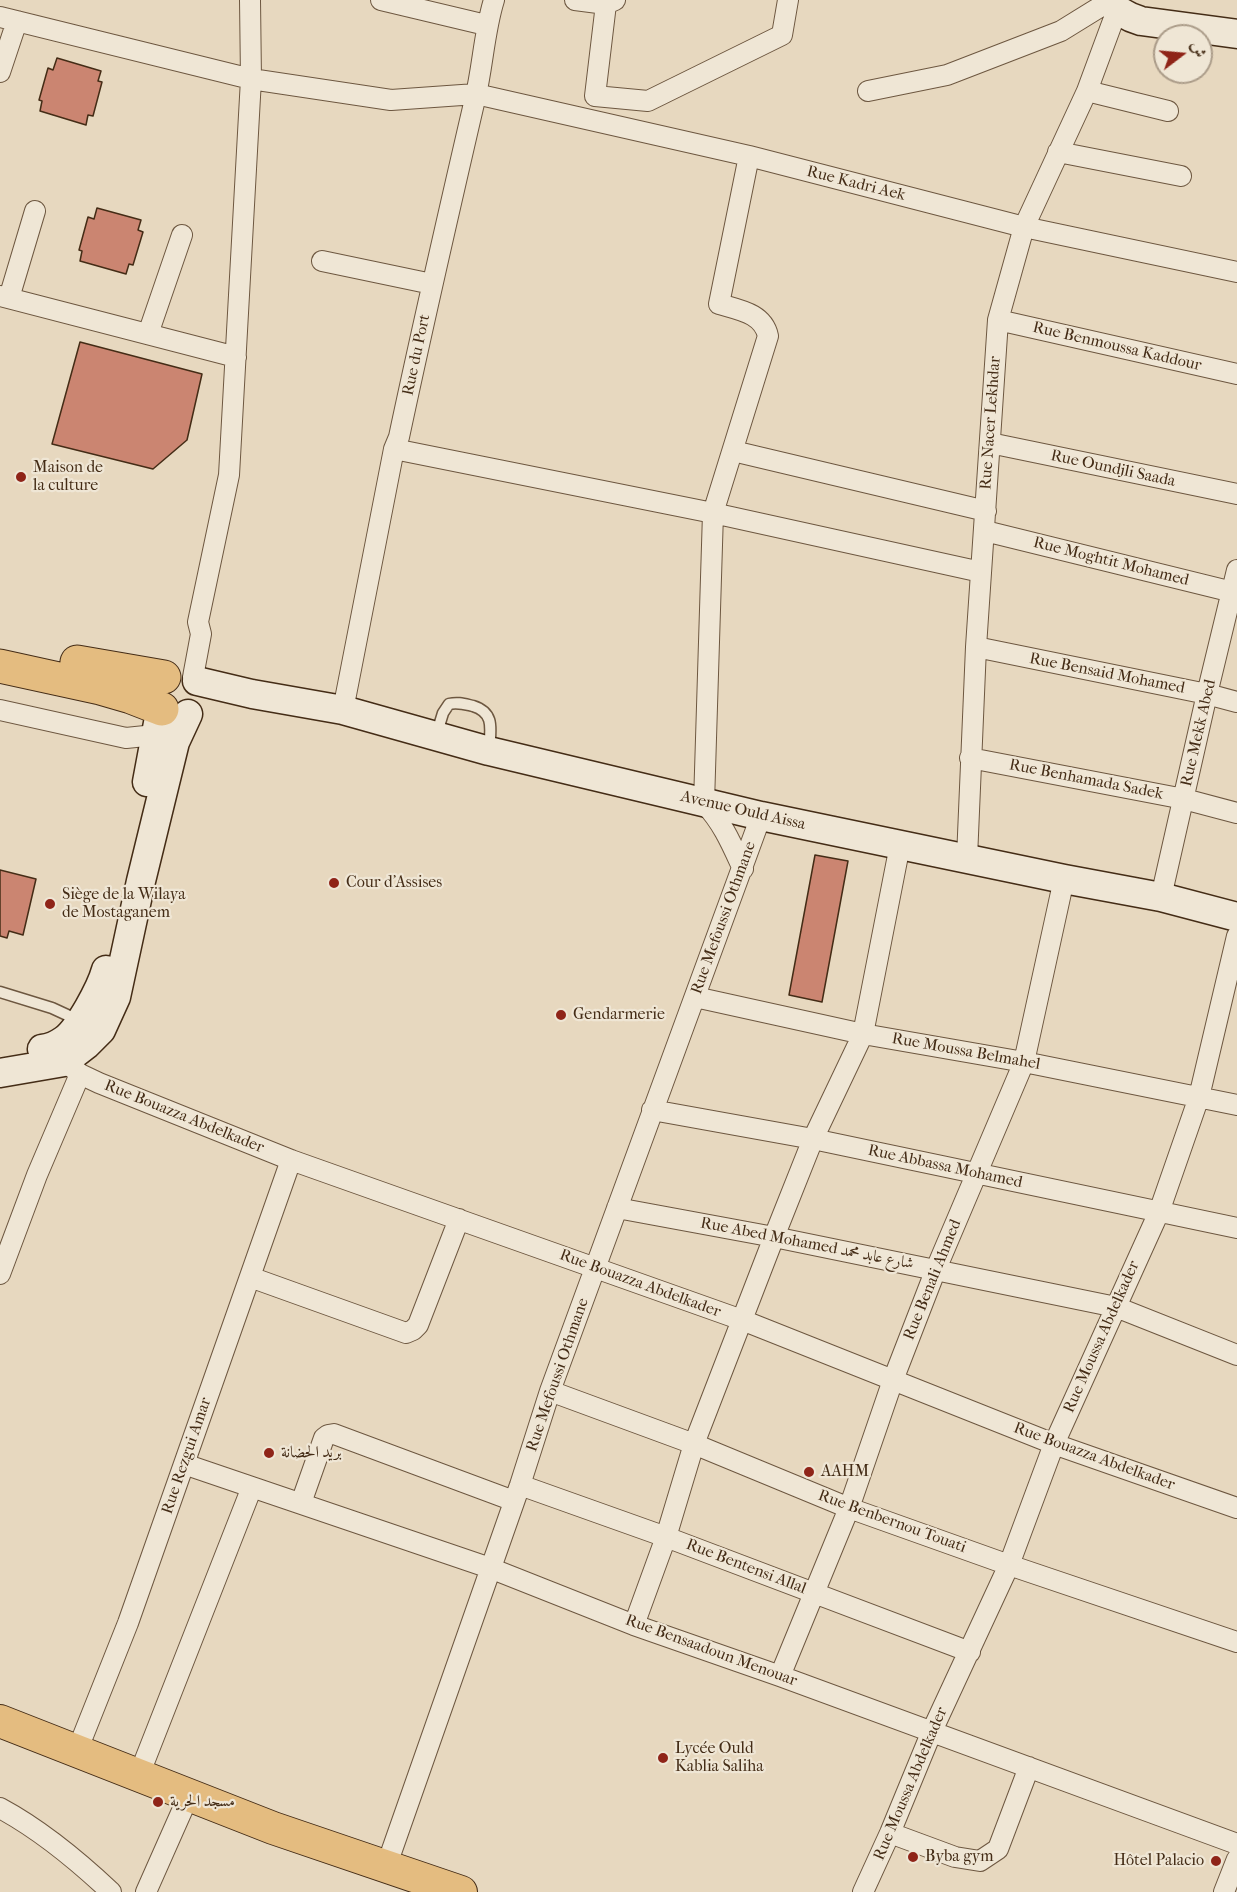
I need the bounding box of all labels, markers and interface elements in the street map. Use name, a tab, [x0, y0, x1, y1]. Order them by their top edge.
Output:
north arrow	[1153, 24, 1213, 84]
text: ش	[1188, 39, 1210, 60]
street label: Rue Kadri Aek	[805, 162, 907, 206]
street label: Rue du Port	[399, 313, 435, 397]
street label: Rue Benmoussa Kaddour	[1031, 318, 1203, 376]
street label: Rue Nacer Lekhdar	[977, 356, 1005, 490]
street label: Rue Oundjli Saada	[1049, 446, 1177, 492]
place label: Maison de la culture	[33, 458, 103, 496]
marker: Maison de la culture	[14, 470, 28, 484]
street label: Rue Moghtit Mohamed	[1031, 533, 1191, 591]
street label: Rue Bensaid Mohamed	[1028, 650, 1186, 698]
street label: Rue Mekk Abed	[1177, 678, 1221, 788]
street label: Rue Benhamada Sadek	[1007, 756, 1165, 804]
street label: Avenue Ould Aissa	[679, 787, 807, 835]
street label: Rue Mefoussi Othmane	[687, 839, 761, 997]
place label: Cour d'Assises	[346, 873, 442, 893]
marker: Cour d'Assises	[327, 876, 341, 890]
place label: Siège de la Wilaya de Mostaganem	[62, 885, 186, 923]
marker: Siège de la Wilaya de Mostaganem	[43, 897, 57, 911]
place label: Gendarmerie	[573, 1005, 665, 1025]
marker: Gendarmerie	[554, 1008, 568, 1022]
street label: Rue Moussa Belmahel	[890, 1029, 1042, 1075]
street label: Rue Bouazza Abdelkader	[101, 1076, 267, 1158]
street label: Rue Abbassa Mohamed	[866, 1141, 1024, 1193]
street label: Rue Abed Mohamed شارع عابد محمد	[699, 1214, 915, 1274]
street label: Rue Benali Ahmed	[900, 1217, 966, 1343]
street label: Rue Bouazza Abdelkader	[557, 1246, 723, 1322]
street label: Rue Moussa Abdelkader	[1060, 1258, 1144, 1416]
street label: Rue Mefoussi Othmane	[523, 1296, 593, 1454]
street label: Rue Rezgui Amar	[158, 1395, 216, 1517]
street label: Rue Bouazza Abdelkader	[1011, 1419, 1177, 1495]
place label: بريد الحضانة	[281, 1443, 342, 1463]
marker: بريد الحضانة	[262, 1446, 276, 1460]
place label: AAHM	[821, 1462, 869, 1482]
marker: AAHM	[802, 1465, 816, 1479]
street label: Rue Benbernou Touati	[815, 1486, 969, 1558]
street label: Rue Bentensi Allal	[683, 1535, 809, 1599]
street label: Rue Bensaadoun Menouar	[623, 1611, 799, 1691]
street label: Rue Moussa Abdelkader	[870, 1705, 952, 1863]
place label: Lycée Ould Kablia Saliha	[675, 1739, 764, 1777]
marker: Lycée Ould Kablia Saliha	[656, 1751, 670, 1765]
place label: مسجد الحرية	[170, 1792, 235, 1812]
marker: مسجد الحرية	[151, 1795, 165, 1809]
place label: Byba gym	[925, 1847, 994, 1867]
marker: Byba gym	[906, 1850, 920, 1864]
place label: Hôtel Palacio	[1114, 1851, 1204, 1871]
marker: Hôtel Palacio	[1209, 1854, 1223, 1868]

